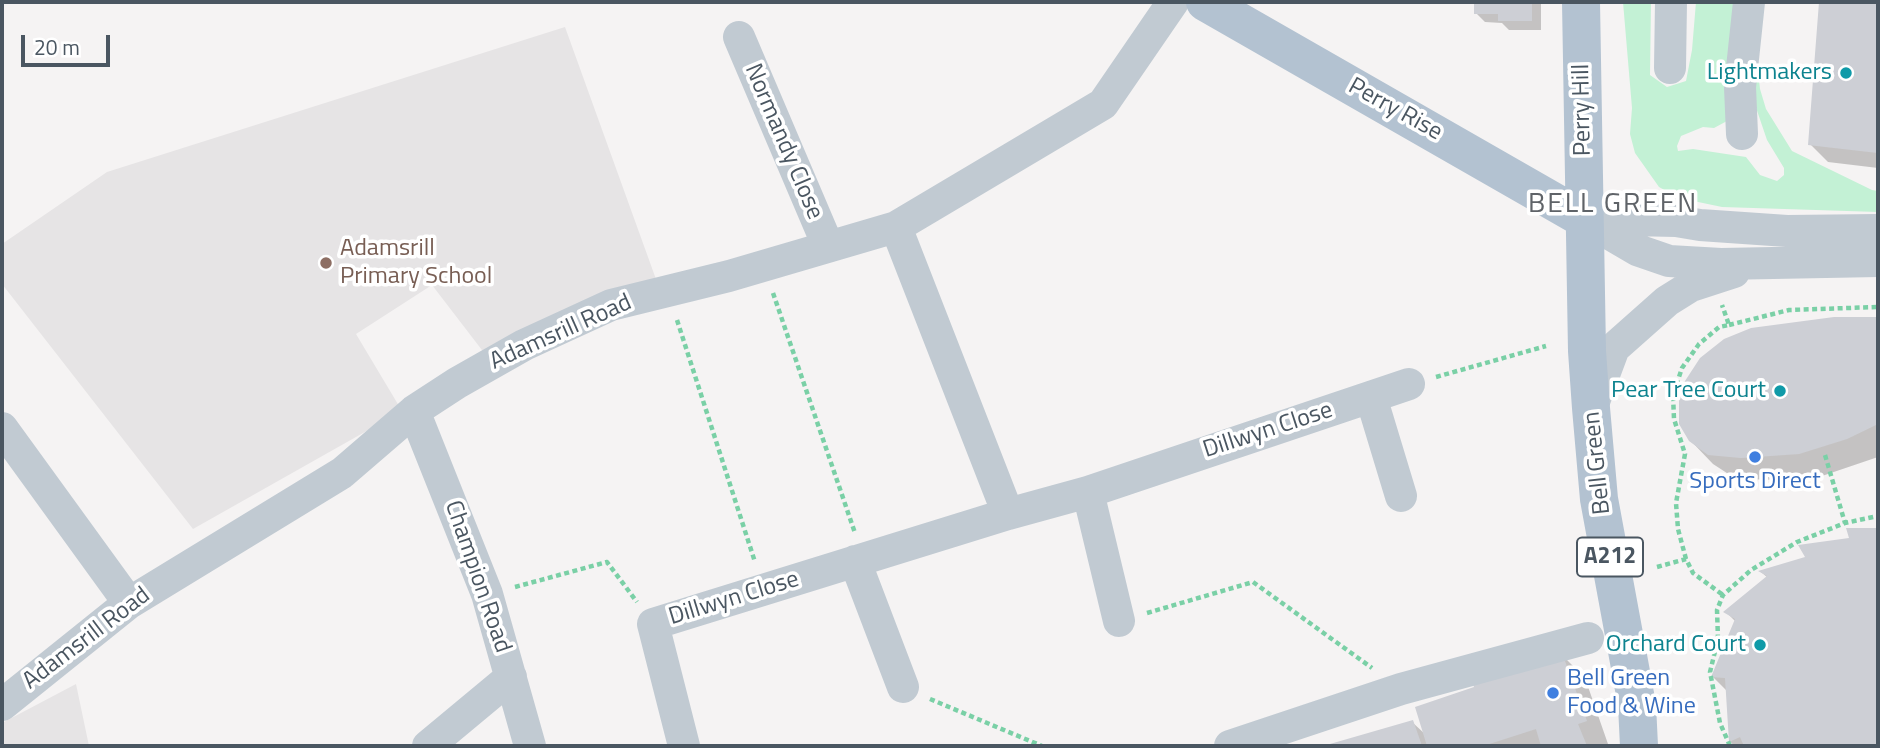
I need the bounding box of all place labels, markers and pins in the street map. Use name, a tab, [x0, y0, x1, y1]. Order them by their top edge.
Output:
place label: Lightmakers	[1707, 59, 1832, 87]
marker: Lightmakers	[1838, 65, 1854, 81]
place label: Adamsrill Primary School	[340, 235, 492, 291]
marker: Adamsrill Primary School	[318, 255, 334, 271]
place label: Pear Tree Court	[1611, 377, 1766, 405]
marker: Pear Tree Court	[1772, 383, 1788, 399]
marker: Sports Direct	[1747, 449, 1763, 465]
place label: Sports Direct	[1689, 468, 1821, 496]
place label: Orchard Court	[1606, 631, 1746, 659]
marker: Orchard Court	[1752, 637, 1768, 653]
place label: Bell Green Food & Wine	[1567, 665, 1696, 721]
marker: Bell Green Food & Wine	[1545, 685, 1561, 701]

